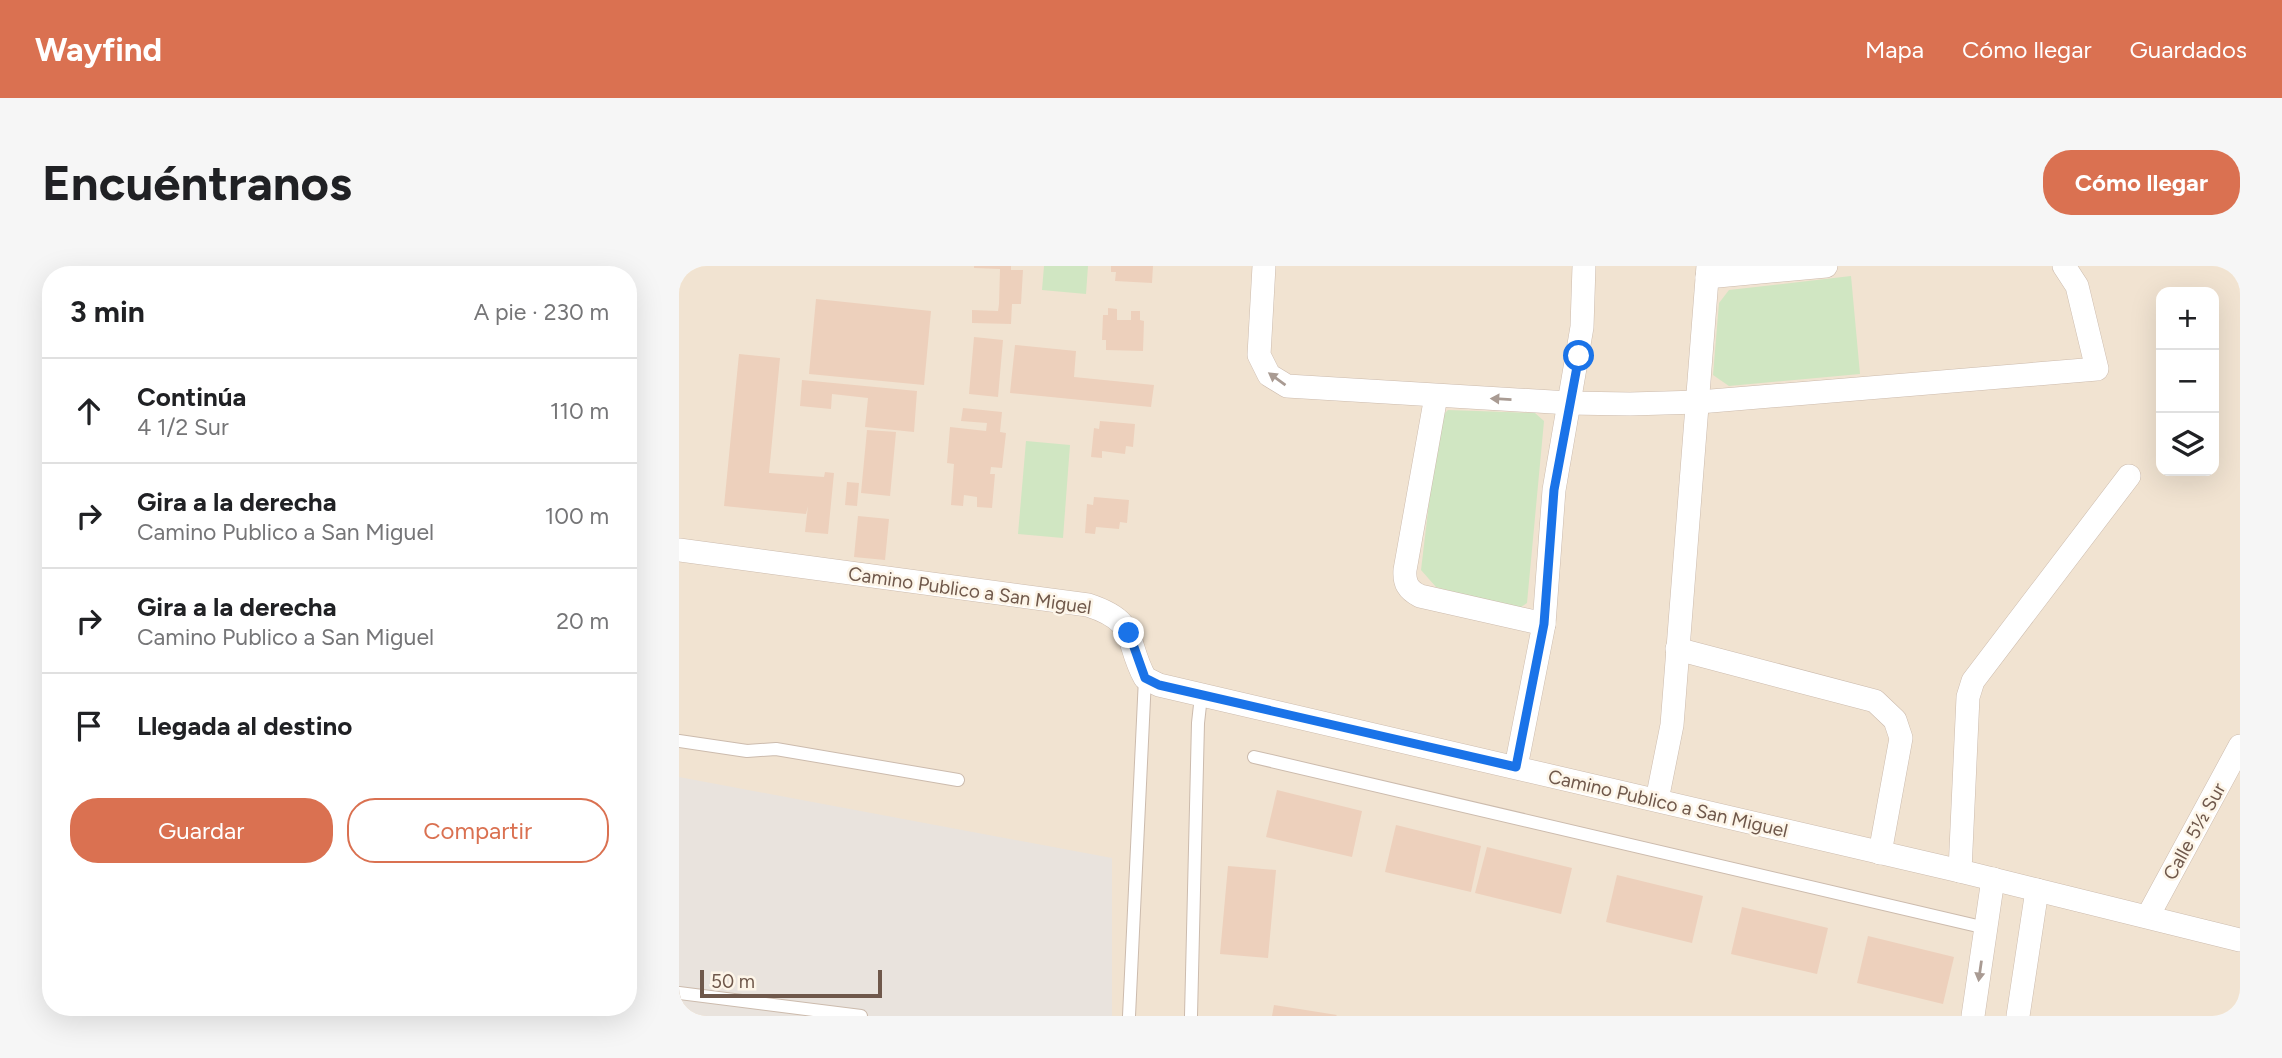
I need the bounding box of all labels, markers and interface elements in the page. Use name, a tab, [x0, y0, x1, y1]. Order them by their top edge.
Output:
text: Wayfind	[35, 30, 162, 69]
text: Mapa	[1865, 35, 1924, 64]
text: Cómo llegar	[1962, 35, 2092, 64]
text: Guardados	[2130, 35, 2247, 64]
button: Cómo llegar	[2043, 150, 2240, 215]
text: Encuéntranos	[42, 153, 352, 212]
map controls	[2156, 287, 2219, 476]
button: +	[2156, 287, 2219, 350]
text: 3 min	[70, 293, 145, 330]
text: A pie · 230 m	[474, 298, 609, 326]
route start	[1563, 340, 1594, 371]
button: −	[2156, 350, 2219, 413]
one-way arrow	[1267, 372, 1286, 386]
text: Continúa	[137, 381, 246, 413]
icon: ahead	[70, 392, 108, 430]
one-way arrow	[1490, 394, 1512, 405]
text: 110 m	[550, 397, 609, 425]
text: 4 1/2 Sur	[137, 413, 229, 441]
button: layers	[2156, 413, 2219, 476]
text: Gira a la derecha	[137, 486, 337, 518]
icon: right	[70, 497, 108, 535]
text: 100 m	[545, 502, 609, 530]
text: Camino Publico a San Miguel	[137, 518, 434, 546]
street label: Camino Publico a San Miguel	[847, 562, 1093, 619]
text: Gira a la derecha	[137, 591, 337, 623]
icon: right	[70, 602, 108, 640]
text: 20 m	[556, 607, 609, 635]
route end	[1113, 617, 1144, 648]
text: Camino Publico a San Miguel	[137, 623, 434, 651]
icon: arrive	[70, 707, 108, 745]
text: Llegada al destino	[137, 710, 352, 742]
street label: Camino Publico a San Miguel	[1546, 765, 1790, 842]
street label: Calle 5½ Sur	[2158, 778, 2231, 884]
button: Guardar	[70, 798, 333, 863]
button: Compartir	[347, 798, 609, 863]
one-way arrow	[1974, 960, 1985, 982]
scale bar	[700, 967, 882, 999]
text: 50 m	[711, 970, 755, 993]

